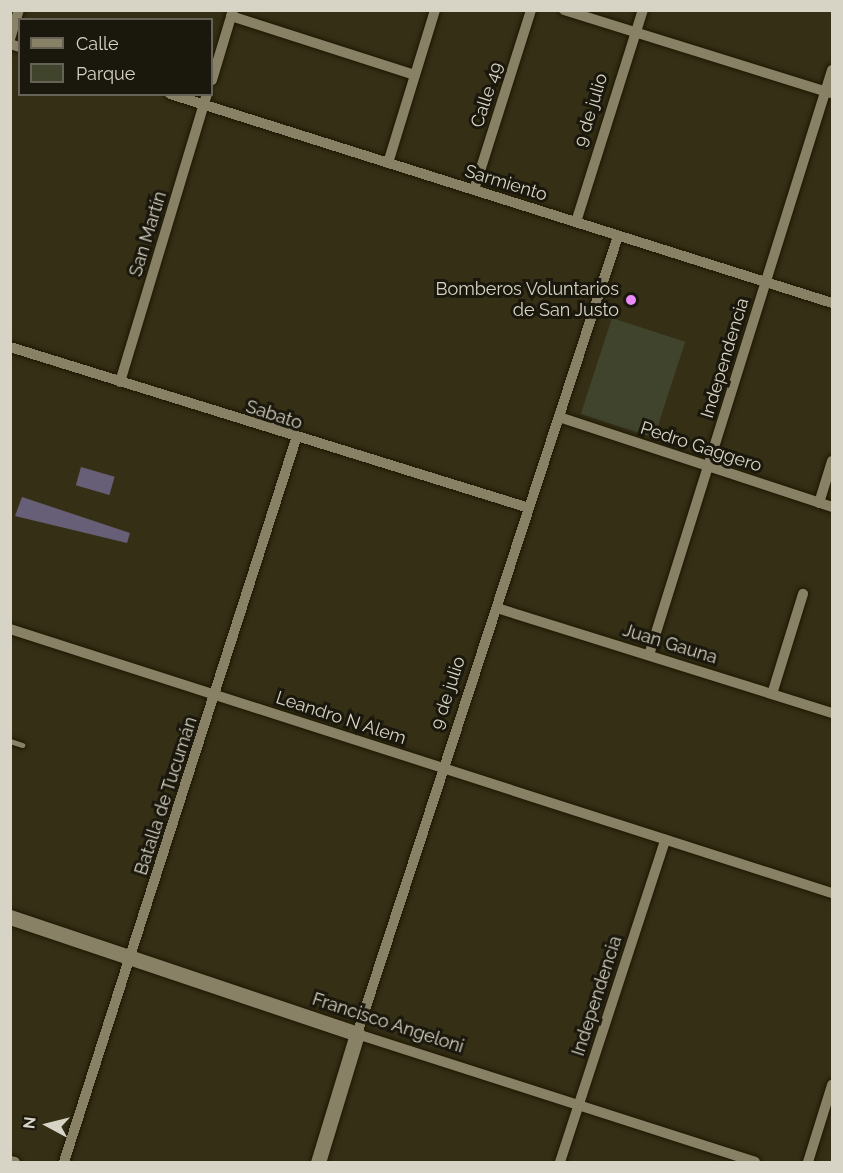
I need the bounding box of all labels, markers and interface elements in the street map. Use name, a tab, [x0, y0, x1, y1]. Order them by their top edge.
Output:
legend	[18, 18, 213, 96]
text: Calle	[76, 33, 119, 54]
street label: Calle 49	[466, 60, 508, 130]
text: Parque	[76, 63, 135, 84]
street label: 9 de julio	[570, 71, 612, 149]
street label: Sarmiento	[462, 160, 550, 206]
street label: San Martín	[125, 189, 171, 279]
place label: Bomberos Voluntarios de San Justo	[435, 279, 619, 322]
marker: Bomberos Voluntarios de San Justo	[624, 293, 638, 307]
street label: Independencia	[696, 295, 754, 421]
street label: Sabato	[243, 396, 305, 434]
street label: Pedro Gaggero	[638, 417, 764, 477]
street label: Juan Gauna	[620, 619, 720, 669]
street label: 9 de julio	[426, 654, 470, 732]
street label: Leandro N Alem	[273, 687, 409, 749]
street label: Batalla de Tucumán	[130, 714, 202, 878]
street label: Independencia	[567, 933, 627, 1059]
street label: Francisco Angeloni	[309, 988, 467, 1058]
north arrow	[18, 1095, 78, 1155]
text: N	[19, 1116, 40, 1130]

